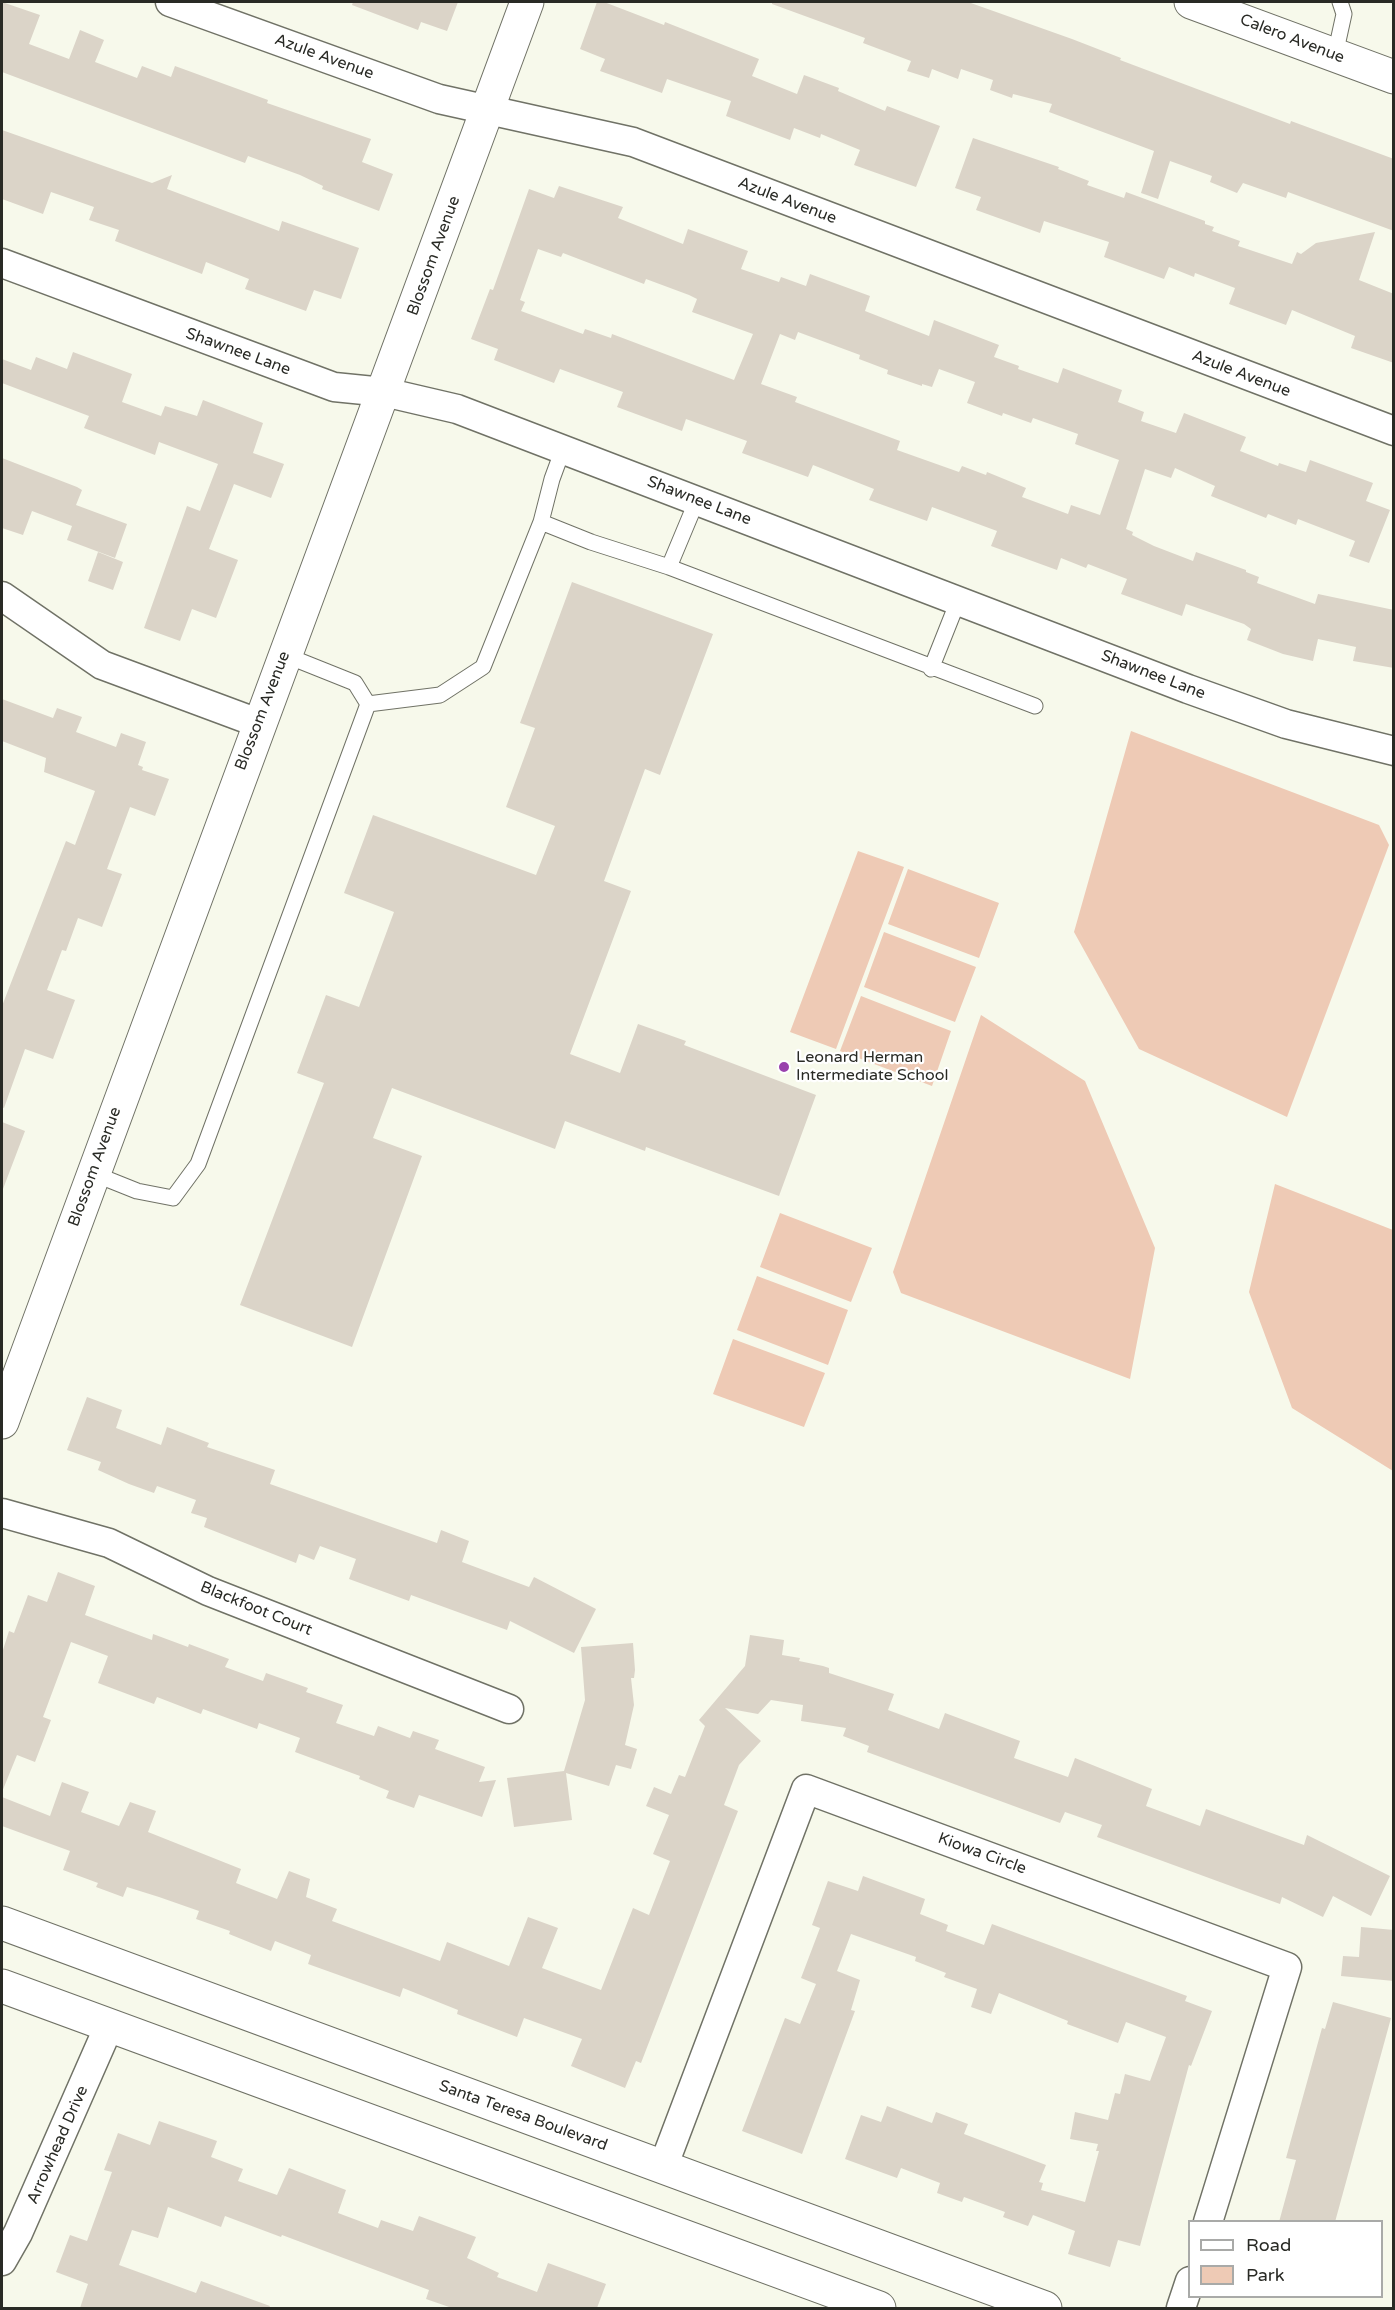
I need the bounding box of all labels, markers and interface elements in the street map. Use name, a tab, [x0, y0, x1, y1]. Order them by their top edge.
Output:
street label: Calero Avenue	[1237, 10, 1347, 68]
street label: Azule Avenue	[272, 30, 376, 84]
street label: Azule Avenue	[735, 173, 839, 229]
street label: Blossom Avenue	[403, 194, 465, 318]
street label: Shawnee Lane	[183, 324, 293, 380]
street label: Azule Avenue	[1189, 346, 1293, 402]
street label: Shawnee Lane	[644, 472, 754, 530]
street label: Shawnee Lane	[1098, 646, 1208, 704]
street label: Blossom Avenue	[231, 649, 295, 773]
place label: Leonard Herman Intermediate School	[796, 1048, 949, 1086]
marker: Leonard Herman Intermediate School	[777, 1060, 791, 1074]
street label: Blossom Avenue	[64, 1105, 126, 1229]
street label: Blackfoot Court	[197, 1578, 315, 1640]
street label: Kiowa Circle	[935, 1829, 1029, 1879]
street label: Santa Teresa Boulevard	[436, 2077, 610, 2155]
street label: Arrowhead Drive	[23, 2083, 93, 2207]
legend	[1188, 2220, 1383, 2298]
text: Road	[1246, 2234, 1291, 2256]
text: Park	[1246, 2264, 1284, 2286]

